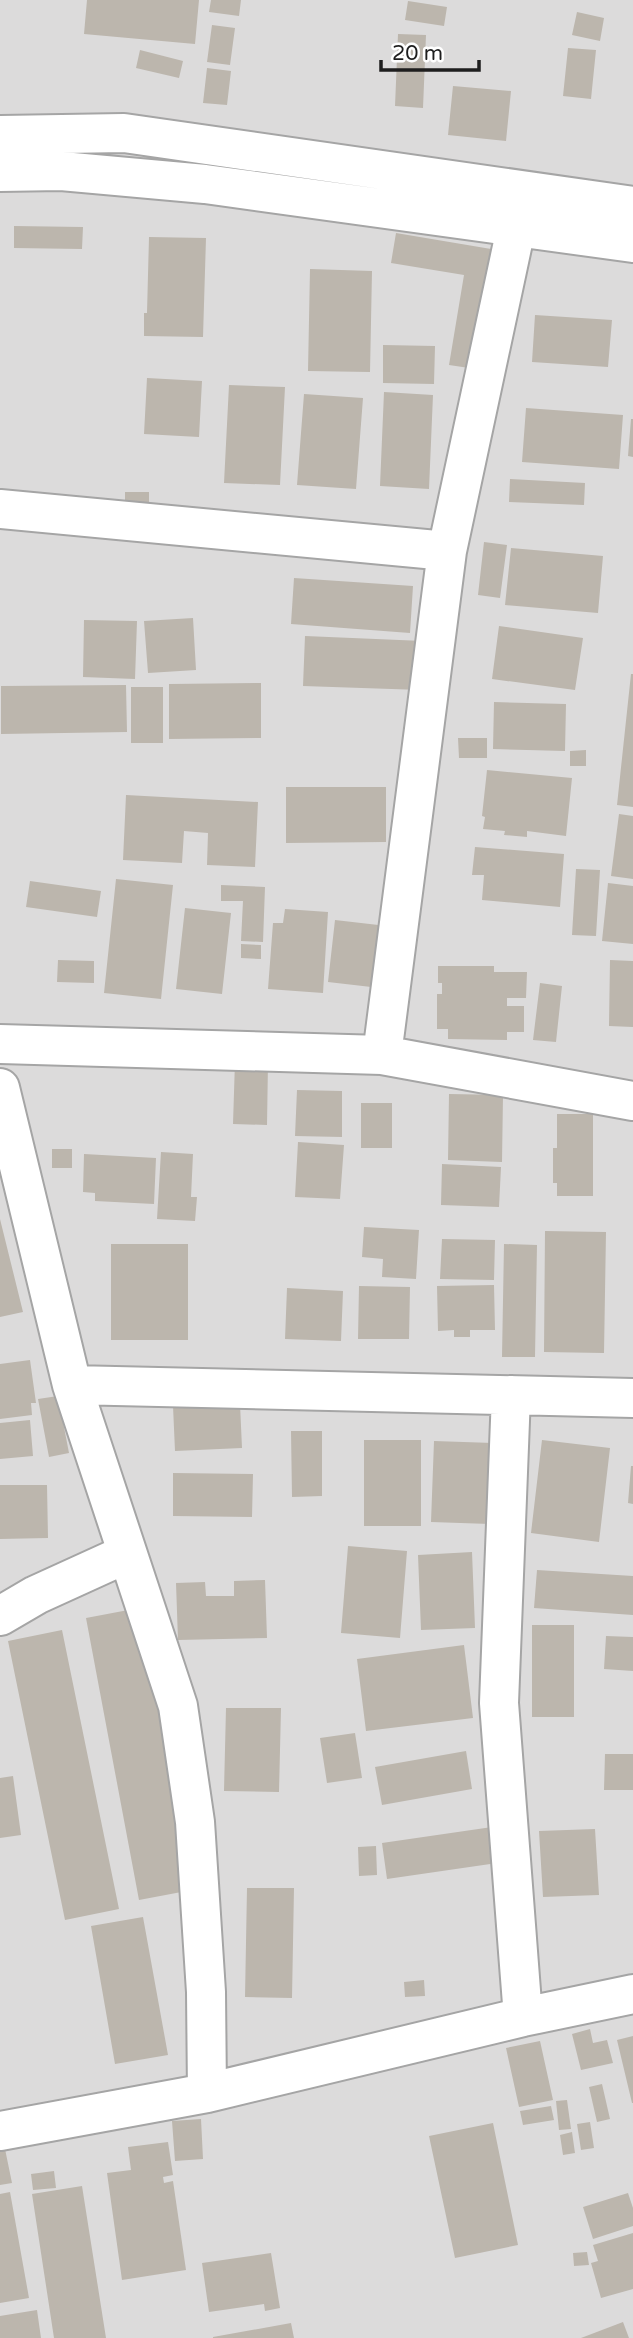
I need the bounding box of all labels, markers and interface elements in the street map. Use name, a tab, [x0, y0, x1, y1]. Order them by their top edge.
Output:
scale bar	[381, 28, 479, 72]
text: 20 m	[392, 41, 443, 66]

